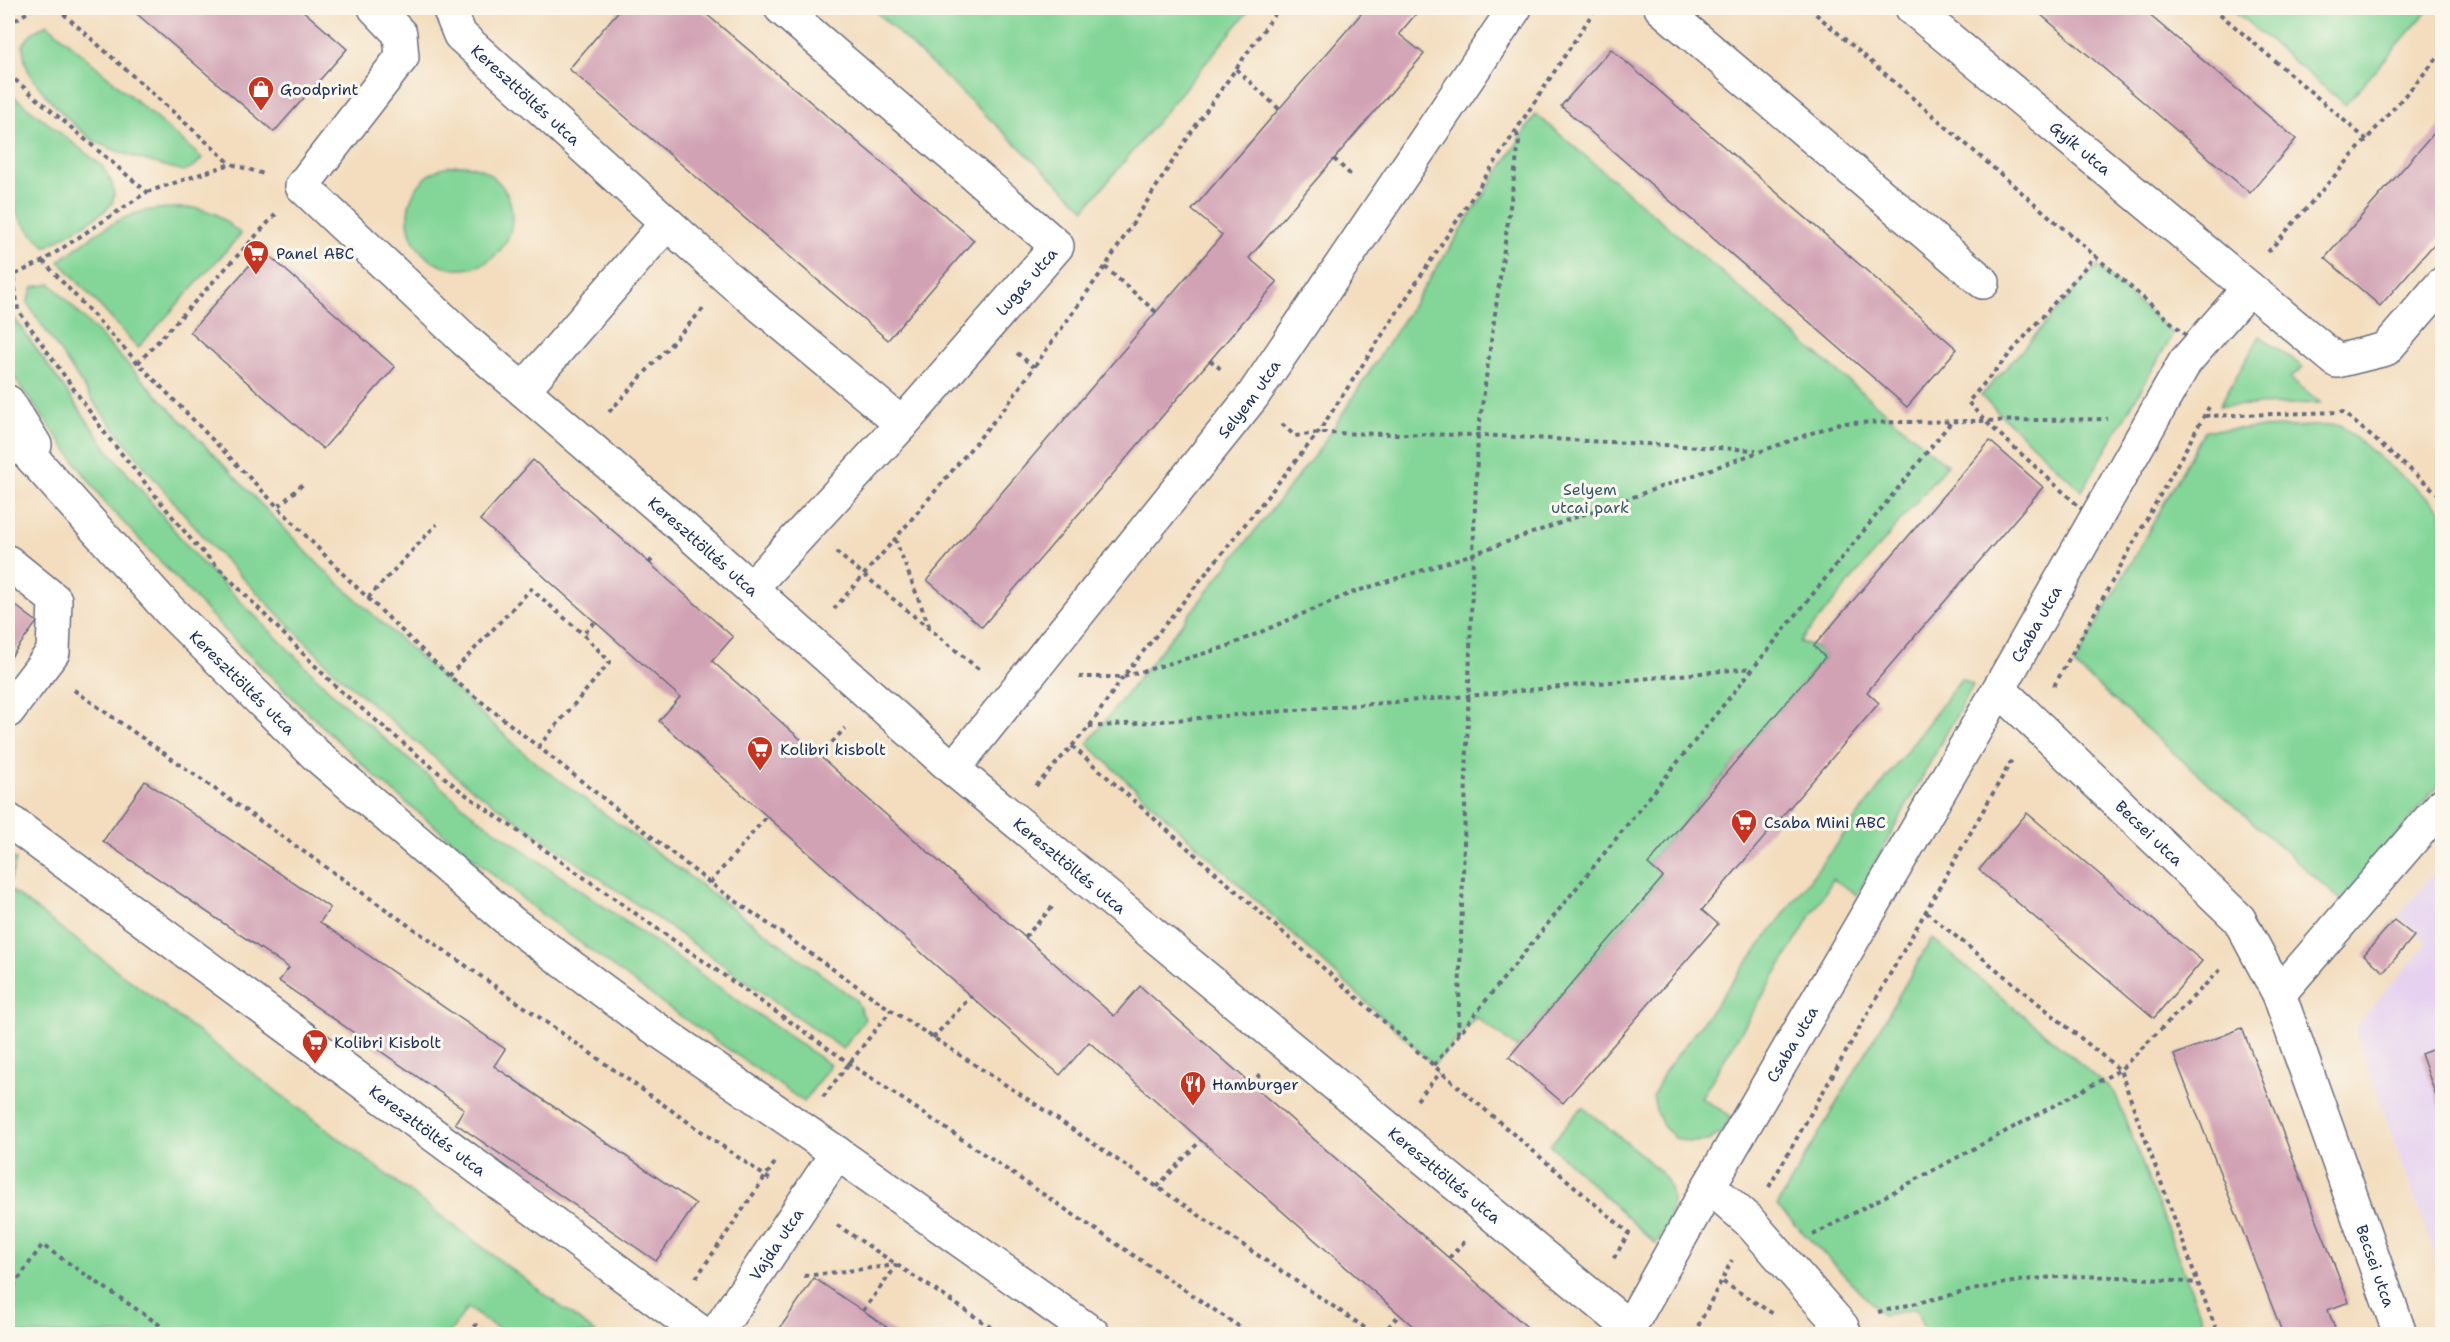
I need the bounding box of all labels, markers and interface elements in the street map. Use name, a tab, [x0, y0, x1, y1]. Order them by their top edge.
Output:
street label: Kereszttöltés utca	[466, 40, 585, 150]
shop icon: Goodprint	[246, 74, 276, 112]
place label: Goodprint	[280, 79, 358, 100]
street label: Gyík utca	[2045, 117, 2115, 180]
supermarket icon: Panel ABC	[241, 238, 271, 276]
place label: Panel ABC	[276, 243, 355, 264]
street label: Lugas utca	[991, 243, 1062, 320]
street label: Selyem utca	[1213, 356, 1285, 443]
park label: Selyem utcai park	[1551, 479, 1629, 518]
street label: Kereszttöltés utca	[644, 492, 763, 601]
street label: Csaba utca	[2006, 582, 2067, 666]
street label: Kereszttöltés utca	[185, 626, 300, 740]
supermarket icon: Kolibri kisbolt	[745, 734, 775, 772]
place label: Kolibri kisbolt	[780, 739, 886, 760]
street label: Becsei utca	[2111, 796, 2187, 871]
supermarket icon: Csaba Mini ABC	[1729, 807, 1759, 845]
place label: Csaba Mini ABC	[1764, 812, 1886, 833]
street label: Kereszttöltés utca	[1009, 813, 1130, 919]
street label: Csaba utca	[1762, 1002, 1823, 1086]
supermarket icon: Kolibri Kisbolt	[300, 1027, 330, 1065]
place label: Kolibri Kisbolt	[334, 1032, 441, 1053]
restaurant icon: Hamburger	[1178, 1069, 1208, 1107]
place label: Hamburger	[1212, 1074, 1299, 1095]
street label: Kereszttöltés utca	[365, 1081, 490, 1181]
street label: Kereszttöltés utca	[1384, 1123, 1505, 1228]
street label: Vajda utca	[745, 1204, 808, 1285]
street label: Becsei utca	[2351, 1222, 2400, 1310]

